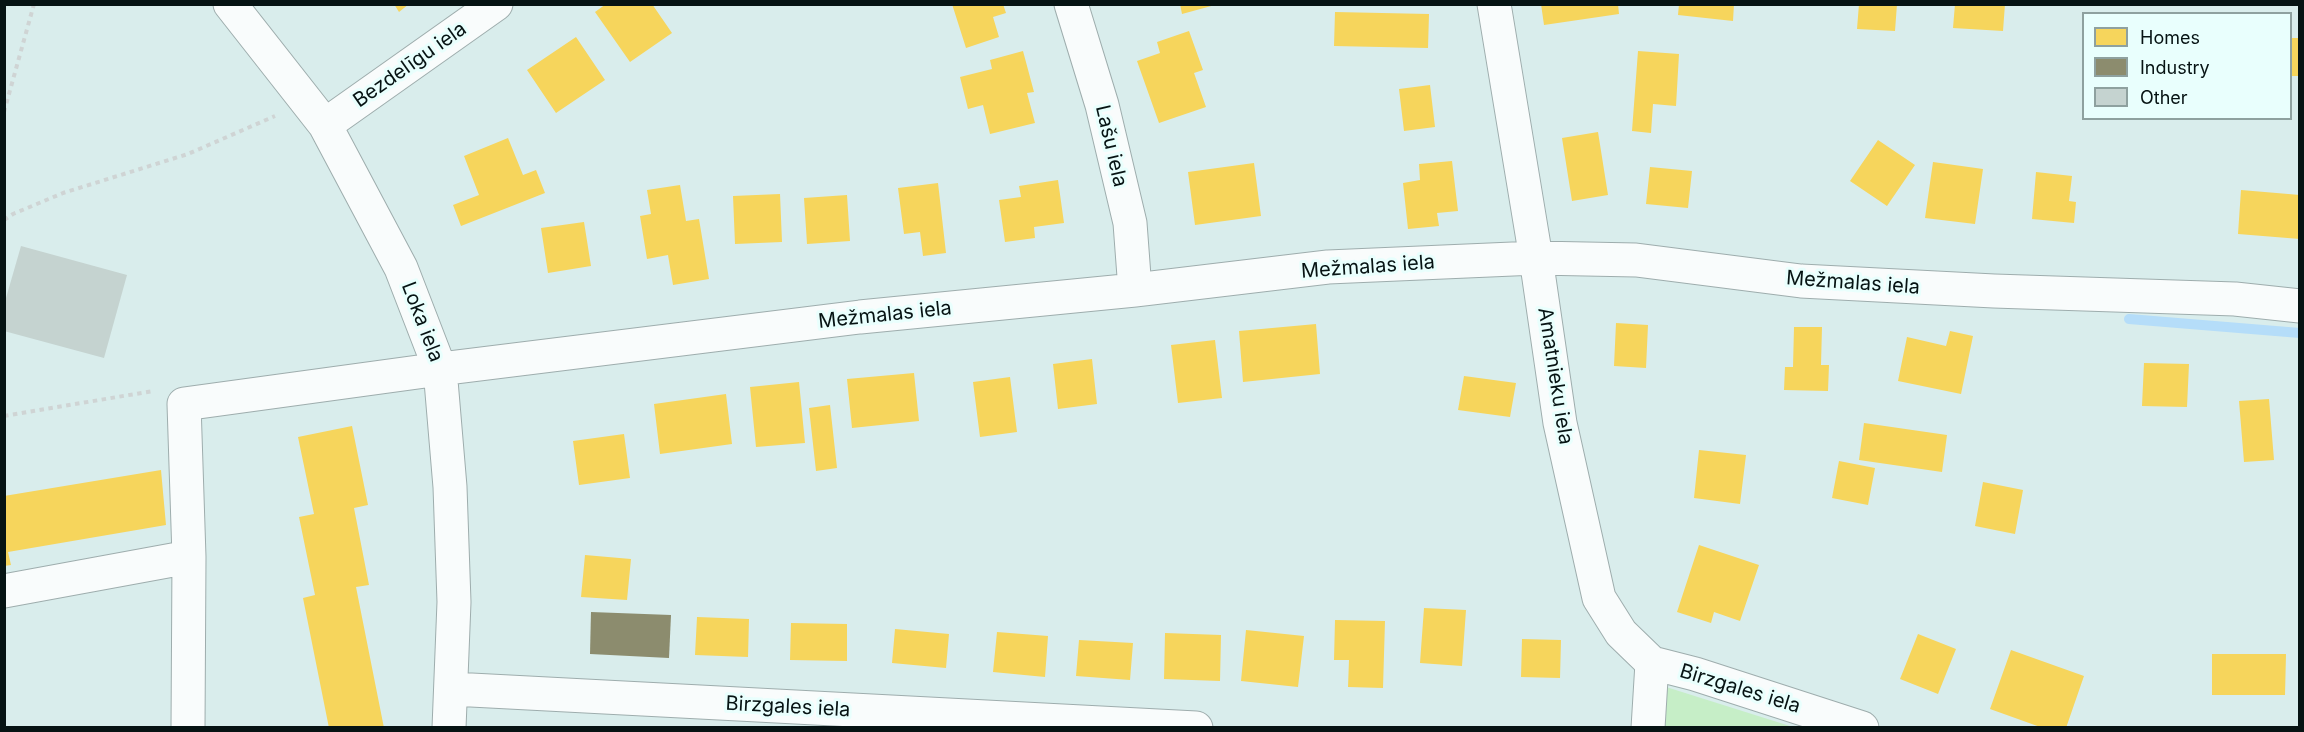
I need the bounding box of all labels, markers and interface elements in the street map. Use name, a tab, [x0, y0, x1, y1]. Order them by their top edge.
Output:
legend	[2082, 12, 2292, 120]
street label: Bezdelīgu iela	[349, 17, 471, 113]
text: Homes	[2140, 27, 2200, 48]
text: Industry	[2140, 57, 2210, 78]
text: Other	[2140, 87, 2188, 108]
street label: Lašu iela	[1090, 103, 1132, 189]
street label: Mežmalas iela	[1300, 250, 1436, 284]
street label: Mežmalas iela	[1785, 266, 1921, 300]
street label: Loka iela	[396, 279, 448, 365]
street label: Mežmalas iela	[817, 296, 953, 334]
street label: Amatnieku iela	[1532, 306, 1578, 446]
street label: Birzgales iela	[1677, 659, 1803, 719]
street label: Birzgales iela	[725, 692, 851, 722]

